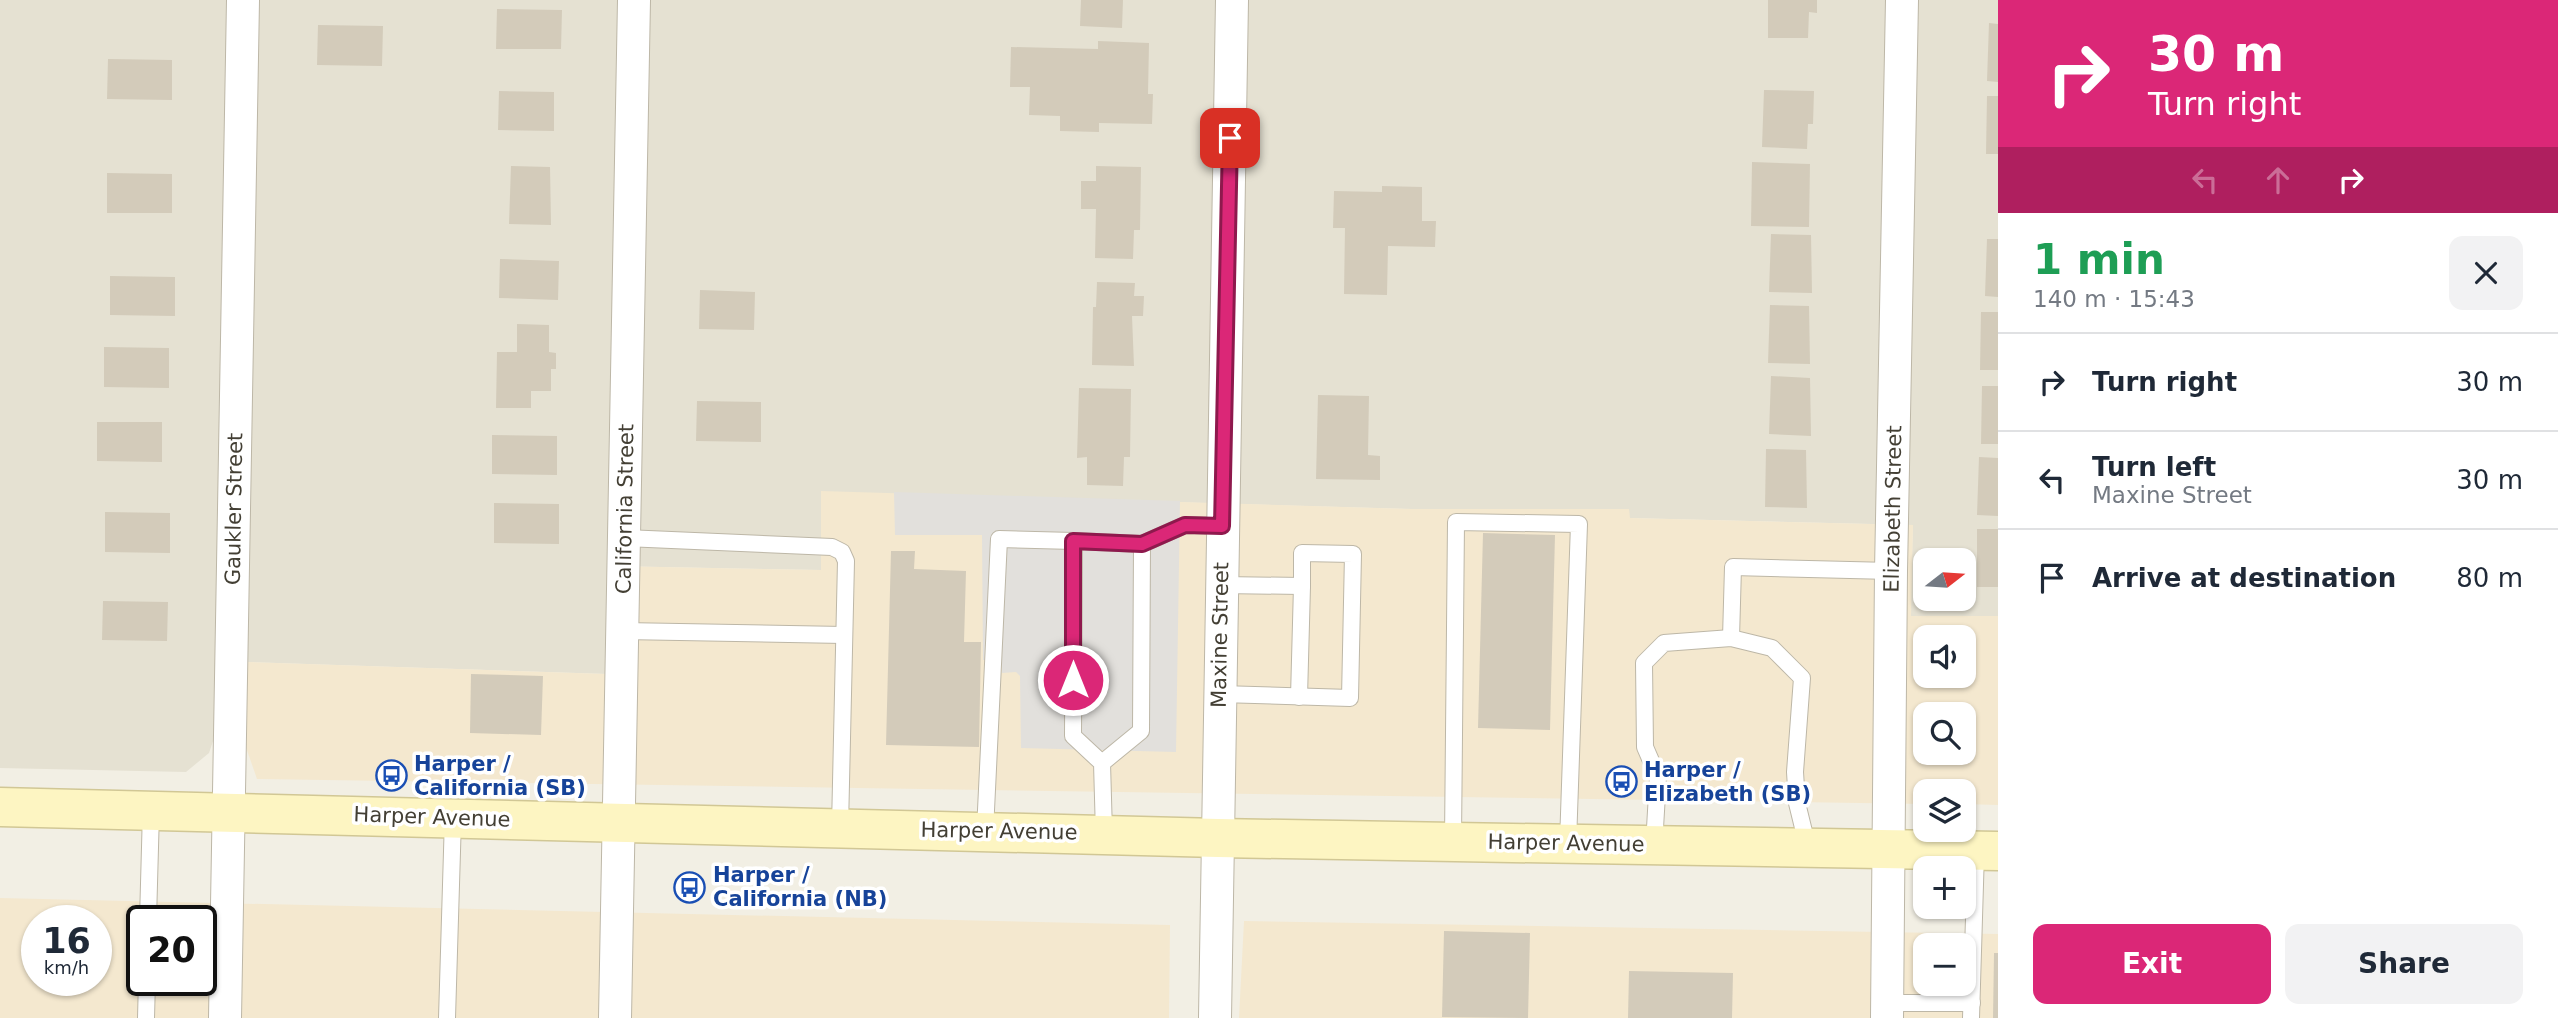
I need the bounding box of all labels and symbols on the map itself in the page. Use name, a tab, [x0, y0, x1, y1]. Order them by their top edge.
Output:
pin	[1200, 108, 1260, 168]
street label: California Street	[612, 424, 638, 594]
street label: Elizabeth Street	[1880, 425, 1906, 593]
street label: Gaukler Street	[221, 433, 247, 585]
north arrow	[1913, 548, 1976, 611]
street label: Maxine Street	[1207, 562, 1233, 708]
position arrow	[1036, 643, 1110, 717]
place label: Harper / California (SB)	[414, 752, 586, 800]
place label: Harper / Elizabeth (SB)	[1644, 758, 1811, 806]
bus stop icon: Harper / California (SB)	[374, 759, 408, 793]
bus stop icon: Harper / Elizabeth (SB)	[1604, 765, 1638, 799]
street label: Harper Avenue	[353, 802, 511, 832]
street label: Harper Avenue	[920, 818, 1078, 844]
street label: Harper Avenue	[1487, 830, 1645, 856]
place label: Harper / California (NB)	[713, 863, 887, 911]
bus stop icon: Harper / California (NB)	[673, 870, 707, 904]
speed limit sign: 20	[126, 905, 217, 996]

